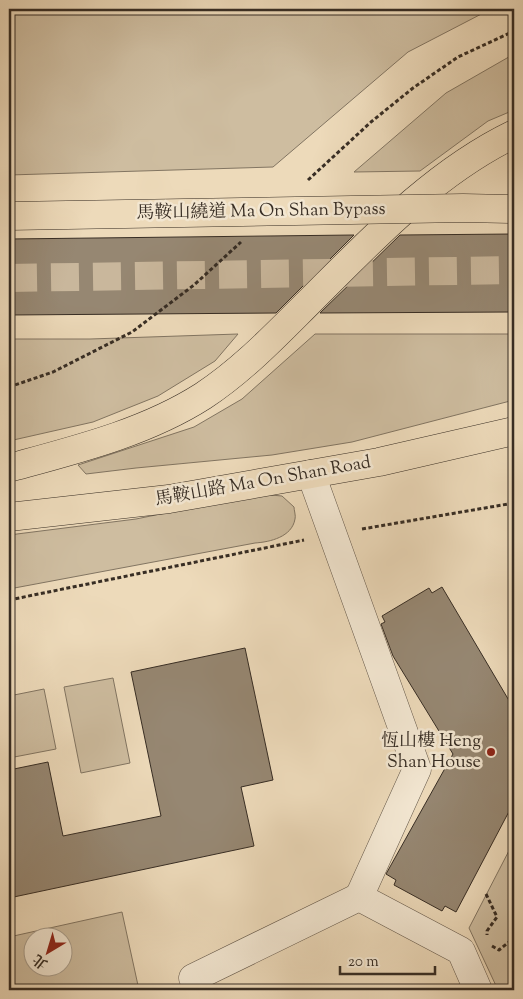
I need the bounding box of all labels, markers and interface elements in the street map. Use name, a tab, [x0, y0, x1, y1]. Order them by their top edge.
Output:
street label: 馬鞍山繞道 Ma On Shan Bypass	[136, 197, 386, 227]
street label: 馬鞍山路 Ma On Shan Road	[153, 450, 373, 514]
place label: 恆山樓 Heng Shan House	[381, 729, 481, 776]
marker: 恆山樓 Heng Shan House	[485, 746, 497, 758]
north arrow	[22, 926, 72, 976]
scale bar	[340, 944, 436, 976]
text: 北	[30, 948, 53, 973]
text: 20 m	[348, 952, 379, 973]

